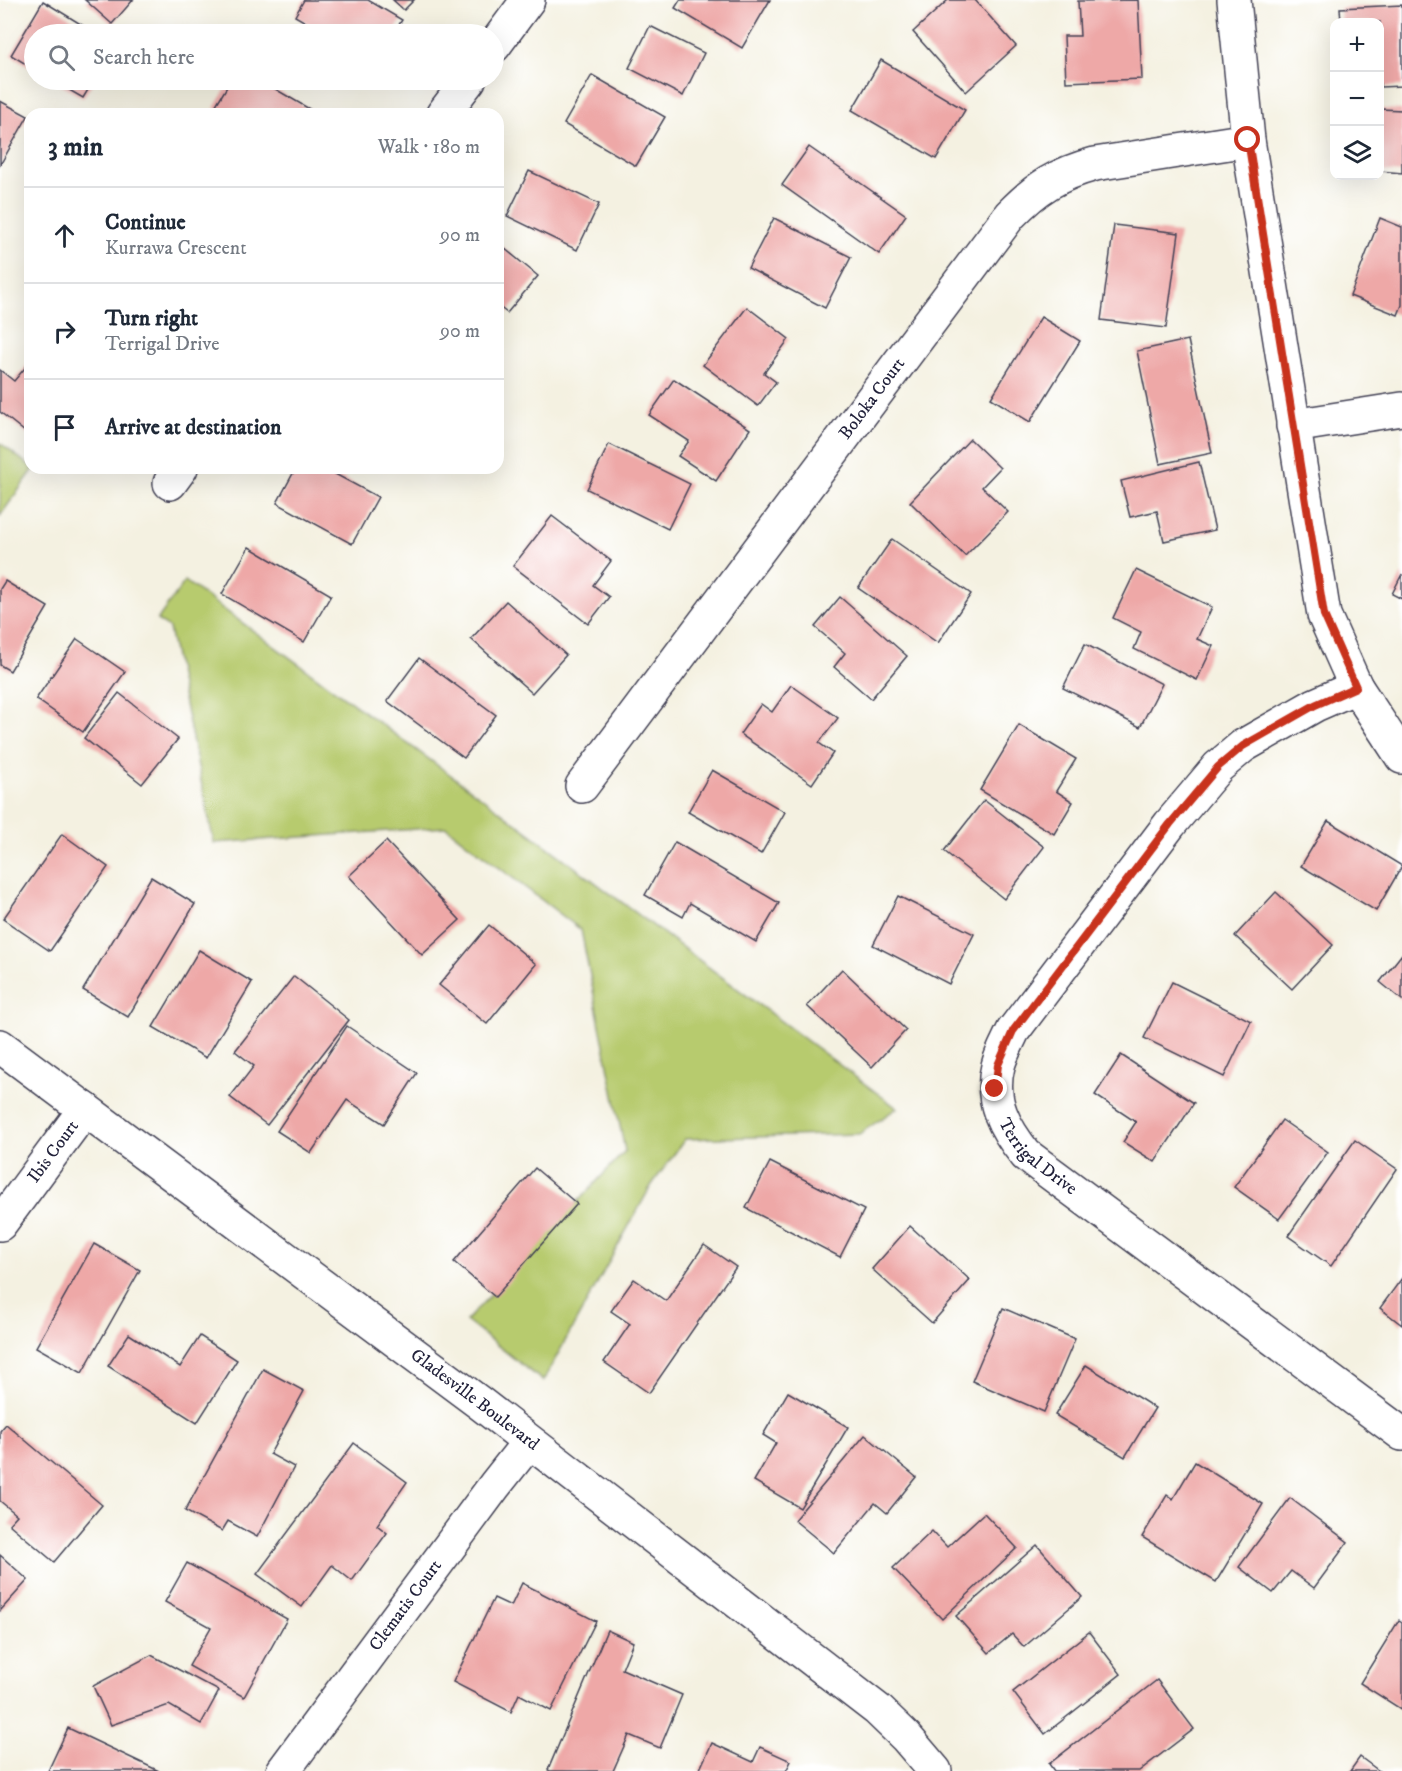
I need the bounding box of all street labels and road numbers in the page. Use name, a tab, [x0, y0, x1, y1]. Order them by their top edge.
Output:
street label: Boloka Court	[835, 353, 910, 444]
street label: Terrigal Drive	[993, 1114, 1081, 1200]
street label: Ibis Court	[23, 1116, 84, 1187]
street label: Gladesville Boulevard	[406, 1344, 543, 1456]
street label: Clematis Court	[365, 1555, 447, 1656]

